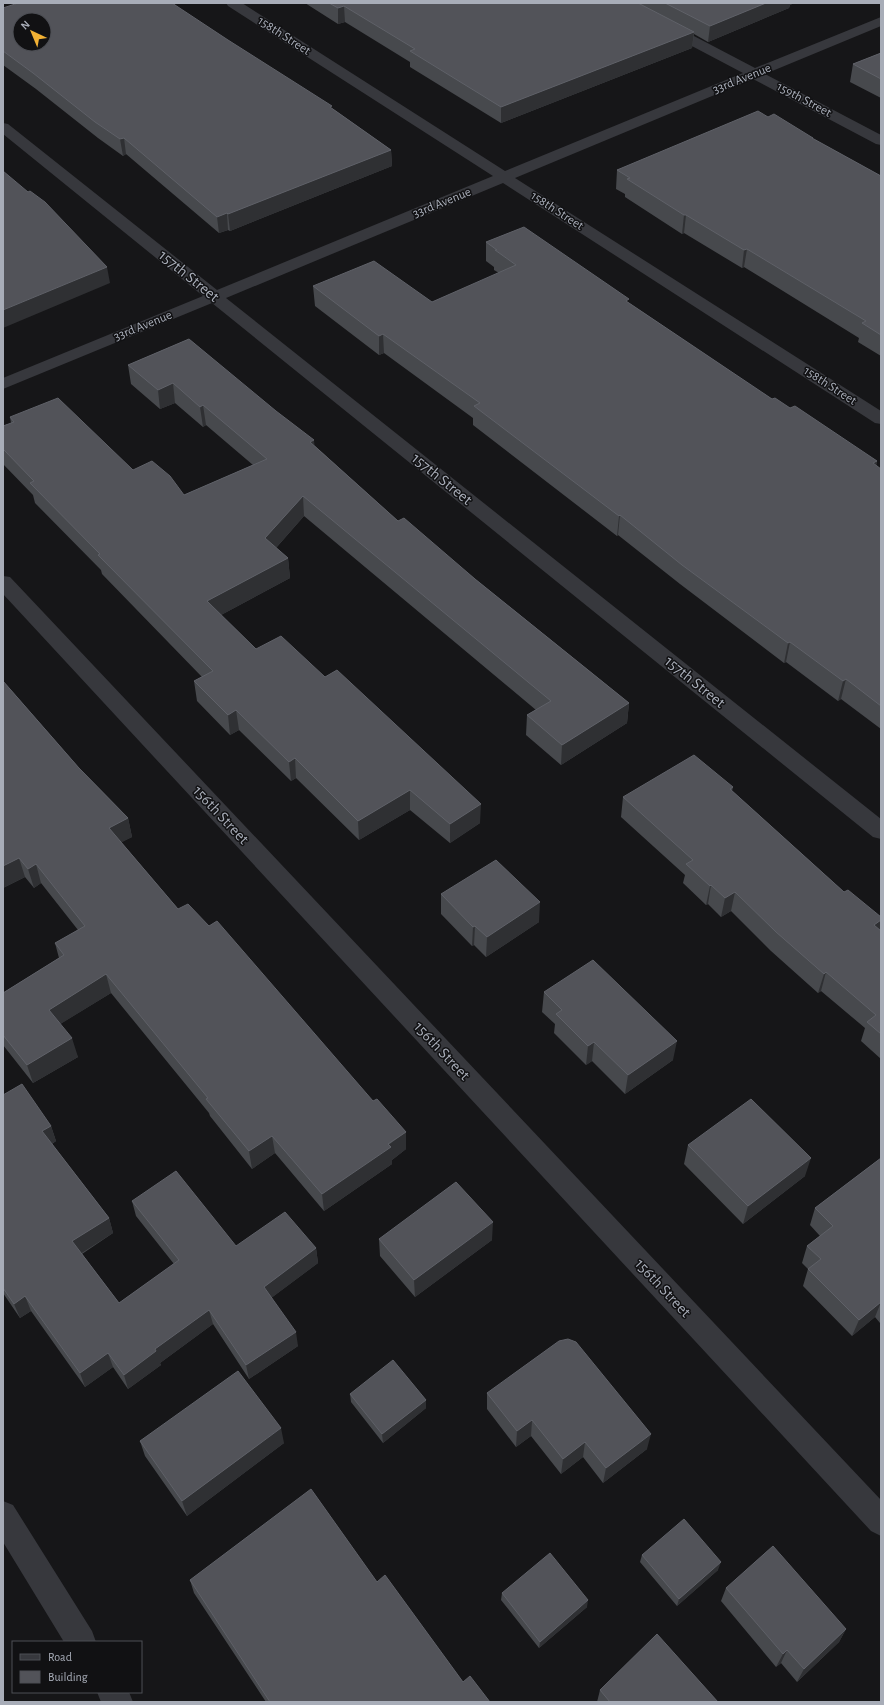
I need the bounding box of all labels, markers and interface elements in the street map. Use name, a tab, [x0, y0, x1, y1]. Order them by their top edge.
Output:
north arrow	[12, 12, 52, 52]
street label: 158th Street	[255, 14, 313, 58]
text: N	[19, 19, 32, 32]
street label: 33rd Avenue	[711, 61, 773, 97]
street label: 159th Street	[775, 80, 833, 120]
street label: 33rd Avenue	[411, 185, 473, 221]
street label: 158th Street	[528, 189, 586, 233]
street label: 157th Street	[156, 247, 222, 305]
street label: 33rd Avenue	[112, 308, 174, 344]
street label: 158th Street	[801, 364, 859, 408]
street label: 157th Street	[409, 450, 475, 508]
street label: 157th Street	[662, 653, 728, 711]
street label: 156th Street	[190, 783, 252, 847]
street label: 156th Street	[411, 1019, 473, 1083]
street label: 156th Street	[632, 1256, 694, 1320]
legend	[12, 1641, 142, 1693]
text: Road	[48, 1651, 72, 1663]
text: Building	[48, 1671, 88, 1683]

